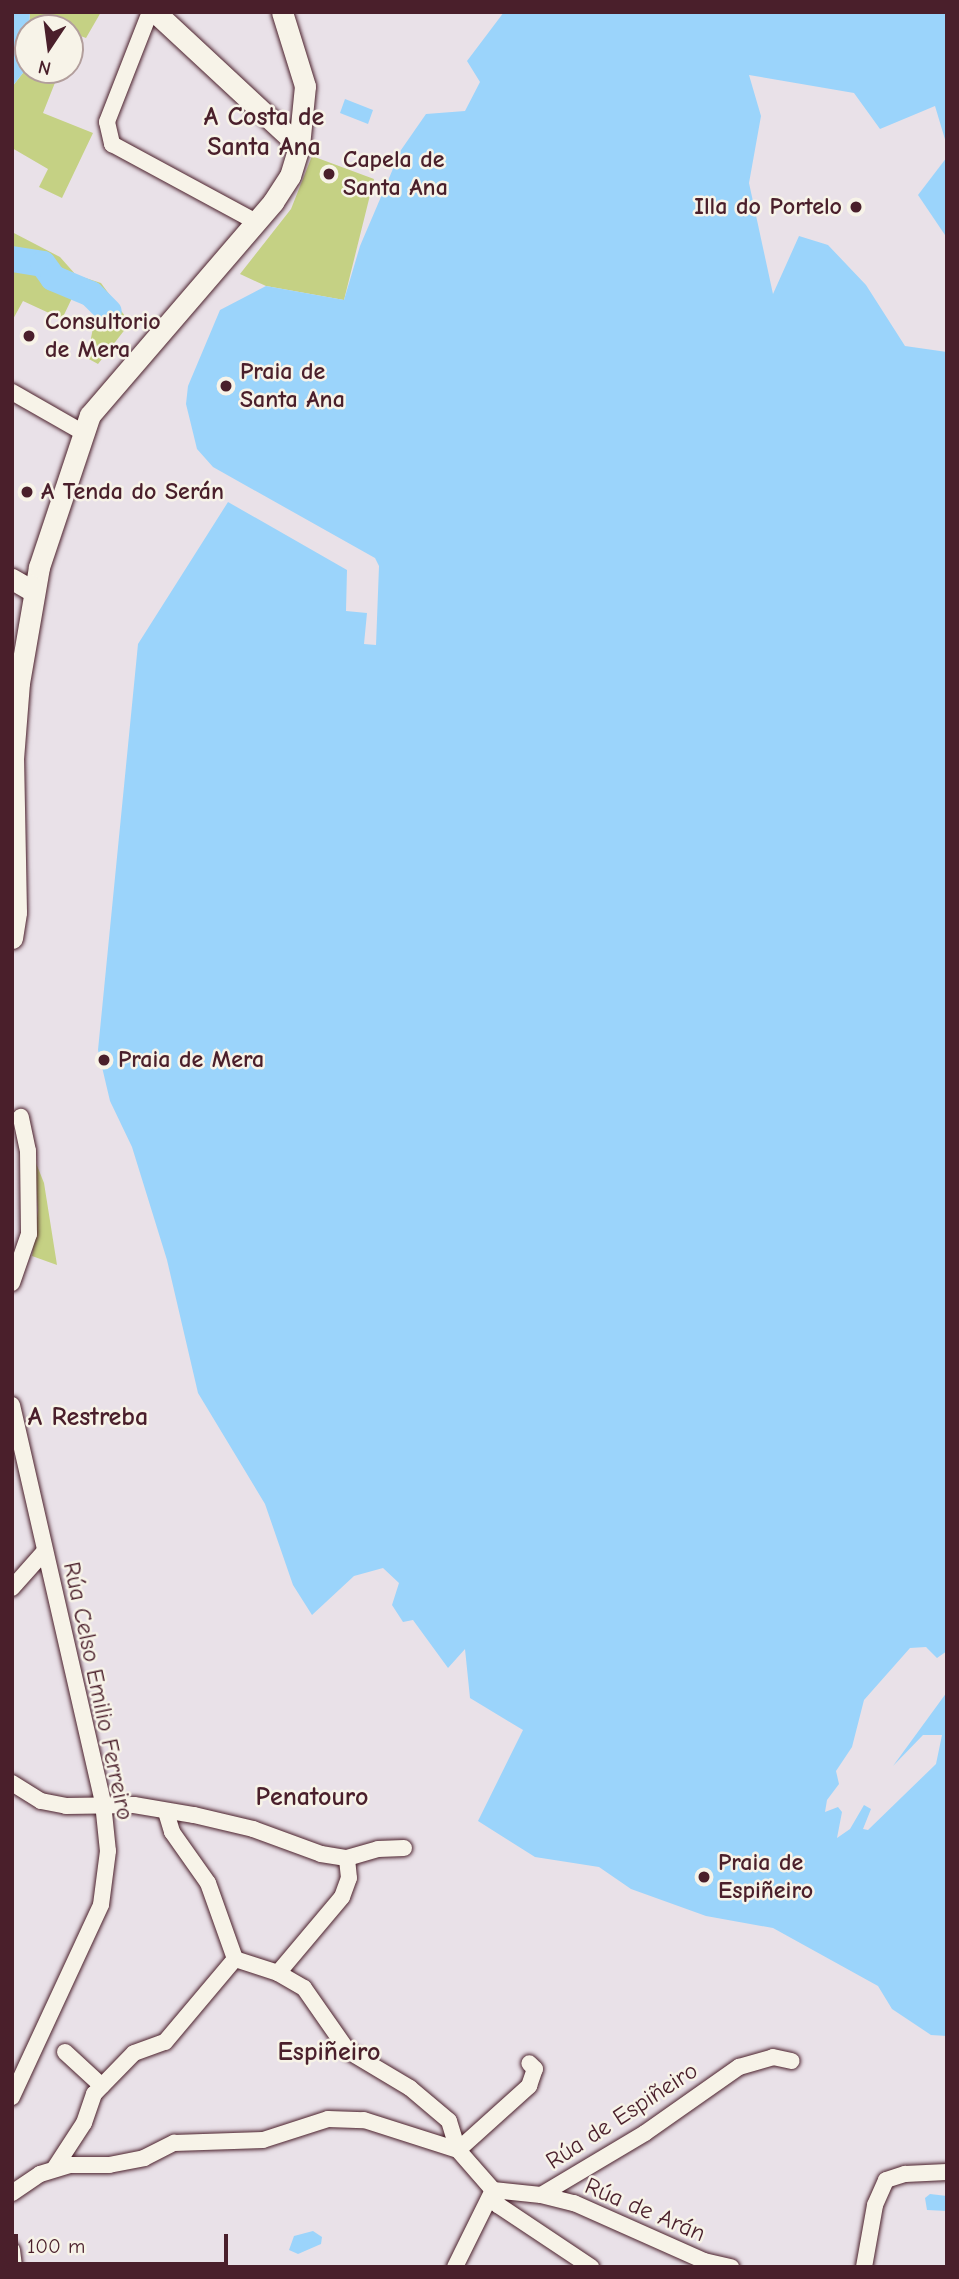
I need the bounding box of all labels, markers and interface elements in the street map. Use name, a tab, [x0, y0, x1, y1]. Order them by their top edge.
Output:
north arrow	[14, 14, 84, 84]
text: N	[36, 55, 53, 80]
district label: A Costa de Santa Ana	[204, 102, 324, 164]
place label: Capela de Santa Ana	[343, 146, 448, 202]
marker: Capela de Santa Ana	[321, 166, 337, 182]
place label: Illa do Portelo	[694, 193, 842, 221]
marker: Illa do Portelo	[848, 199, 864, 215]
place label: Consultorio de Mera	[45, 308, 161, 364]
marker: Consultorio de Mera	[19, 326, 39, 346]
place label: Praia de Santa Ana	[240, 358, 345, 414]
marker: Praia de Santa Ana	[218, 378, 234, 394]
place label: A Tenda do Serán	[41, 478, 224, 506]
marker: A Tenda do Serán	[19, 484, 35, 500]
place label: Praia de Mera	[118, 1046, 264, 1074]
marker: Praia de Mera	[96, 1052, 112, 1068]
district label: A Restreba	[28, 1402, 148, 1434]
street label: Rúa Celso Emilio Ferreiro	[57, 1559, 139, 1823]
district label: Penatouro	[256, 1782, 368, 1814]
place label: Praia de Espiñeiro	[718, 1849, 813, 1905]
marker: Praia de Espiñeiro	[696, 1869, 712, 1885]
district label: Espiñeiro	[277, 2037, 381, 2069]
street label: Rúa de Espiñeiro	[541, 2056, 703, 2176]
street label: Rúa de Arán	[580, 2172, 710, 2248]
scale bar	[18, 2220, 231, 2264]
text: 100 m	[27, 2234, 85, 2258]

